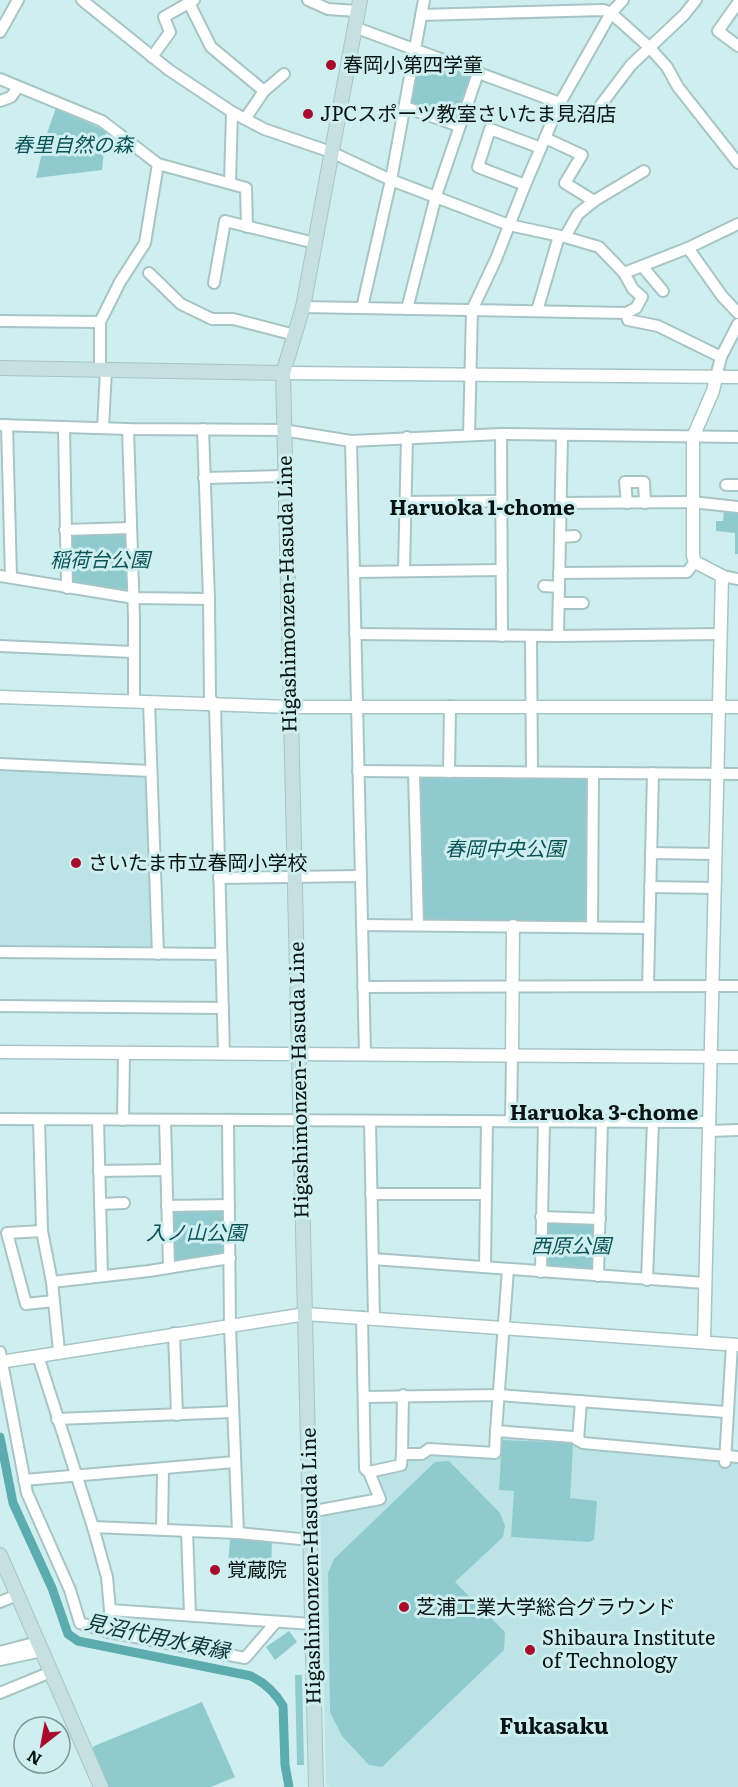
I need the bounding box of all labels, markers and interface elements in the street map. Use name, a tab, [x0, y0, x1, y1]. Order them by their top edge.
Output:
place label: 春岡小第四学童	[343, 48, 483, 78]
marker: 春岡小第四学童	[324, 58, 338, 72]
place label: JPCスポーツ教室さいたま見沼店	[320, 97, 616, 127]
marker: JPCスポーツ教室さいたま見沼店	[301, 107, 315, 121]
park label: 春里自然の森	[13, 128, 135, 158]
street label: Higashimonzen-Hasuda Line	[268, 455, 302, 733]
district label: Haruoka 1-chome	[389, 490, 575, 521]
park label: 稲荷台公園	[50, 543, 153, 573]
park label: 春岡中央公園	[445, 832, 568, 862]
place label: さいたま市立春岡小学校	[88, 846, 307, 876]
marker: さいたま市立春岡小学校	[69, 856, 83, 870]
street label: Higashimonzen-Hasuda Line	[280, 941, 314, 1219]
district label: Haruoka 3-chome	[510, 1095, 698, 1126]
park label: 入ノ山公園	[146, 1216, 249, 1246]
park label: 西原公園	[531, 1229, 614, 1259]
street label: Higashimonzen-Hasuda Line	[292, 1427, 326, 1705]
place label: 覚蔵院	[227, 1553, 287, 1583]
marker: 覚蔵院	[208, 1563, 222, 1577]
place label: 芝浦工業大学総合グラウンド	[416, 1590, 676, 1620]
marker: 芝浦工業大学総合グラウンド	[397, 1600, 411, 1614]
water label: 見沼代用水東縁	[82, 1604, 235, 1665]
place label: Shibaura Institute of Technology	[542, 1621, 715, 1674]
marker: Shibaura Institute of Technology	[523, 1643, 537, 1657]
district label: Fukasaku	[499, 1708, 609, 1741]
north arrow	[12, 1715, 72, 1775]
text: N	[22, 1745, 46, 1772]

